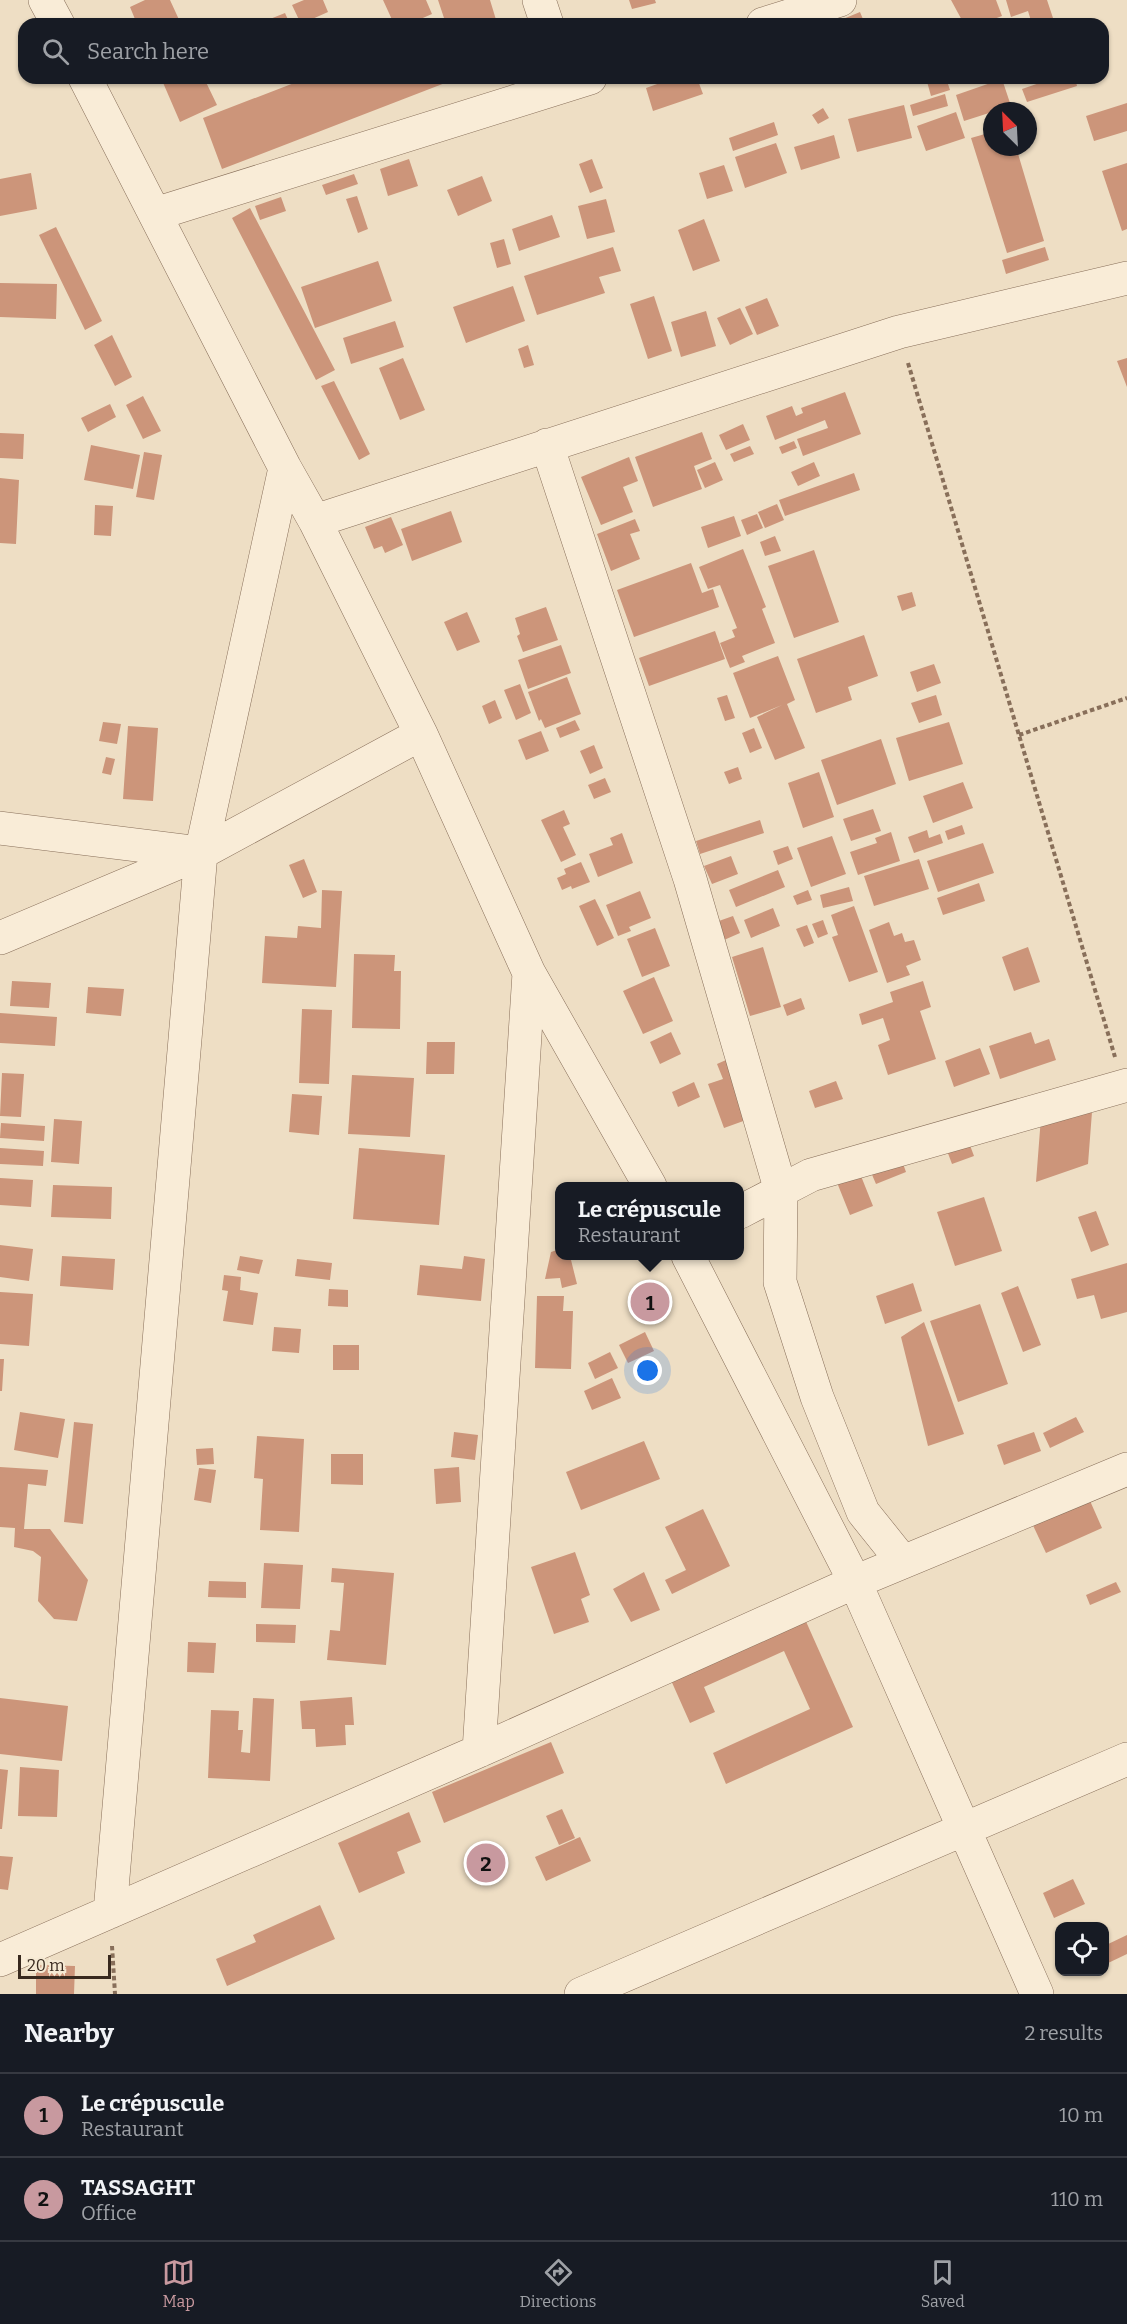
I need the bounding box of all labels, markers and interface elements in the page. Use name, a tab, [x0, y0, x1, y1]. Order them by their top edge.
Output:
search box	[18, 18, 1109, 84]
icon: search	[39, 35, 72, 68]
text: Search here	[87, 38, 209, 65]
north arrow	[983, 102, 1037, 156]
popup	[555, 1182, 744, 1260]
text: Le crépuscule	[578, 1196, 721, 1223]
text: Restaurant	[578, 1223, 680, 1247]
pin: 1	[630, 1280, 670, 1324]
your location	[633, 1356, 662, 1385]
pin: 2	[466, 1840, 506, 1886]
map controls	[1055, 1922, 1109, 1976]
button: locate	[1055, 1922, 1109, 1976]
scale bar	[18, 1952, 111, 1980]
text: 20 m	[27, 1956, 64, 1975]
text: Nearby	[24, 2018, 114, 2049]
text: 2 results	[1024, 2021, 1103, 2045]
text: Le crépuscule	[81, 2090, 224, 2117]
text: 1	[39, 2103, 48, 2127]
text: 10 m	[1059, 2103, 1103, 2127]
text: Restaurant	[81, 2117, 184, 2141]
text: TASSAGHT	[81, 2174, 195, 2201]
text: 2	[38, 2187, 49, 2211]
text: 110 m	[1051, 2187, 1103, 2211]
text: Office	[81, 2201, 137, 2225]
tab: Map	[162, 2256, 195, 2311]
tab: Directions	[520, 2256, 597, 2311]
tab: Saved	[921, 2256, 965, 2311]

